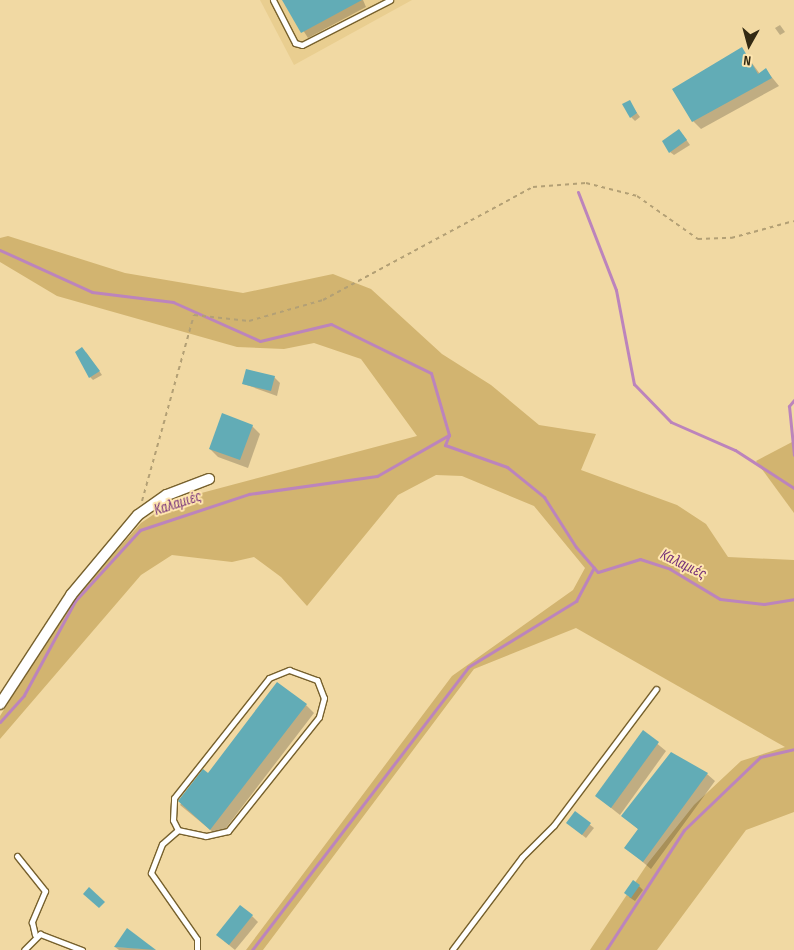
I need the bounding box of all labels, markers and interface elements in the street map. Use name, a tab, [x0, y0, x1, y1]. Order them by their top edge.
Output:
north arrow	[724, 20, 774, 70]
text: N	[742, 51, 752, 69]
water label: Καλαμιές	[152, 487, 204, 521]
water label: Καλαμιές	[657, 546, 709, 584]

